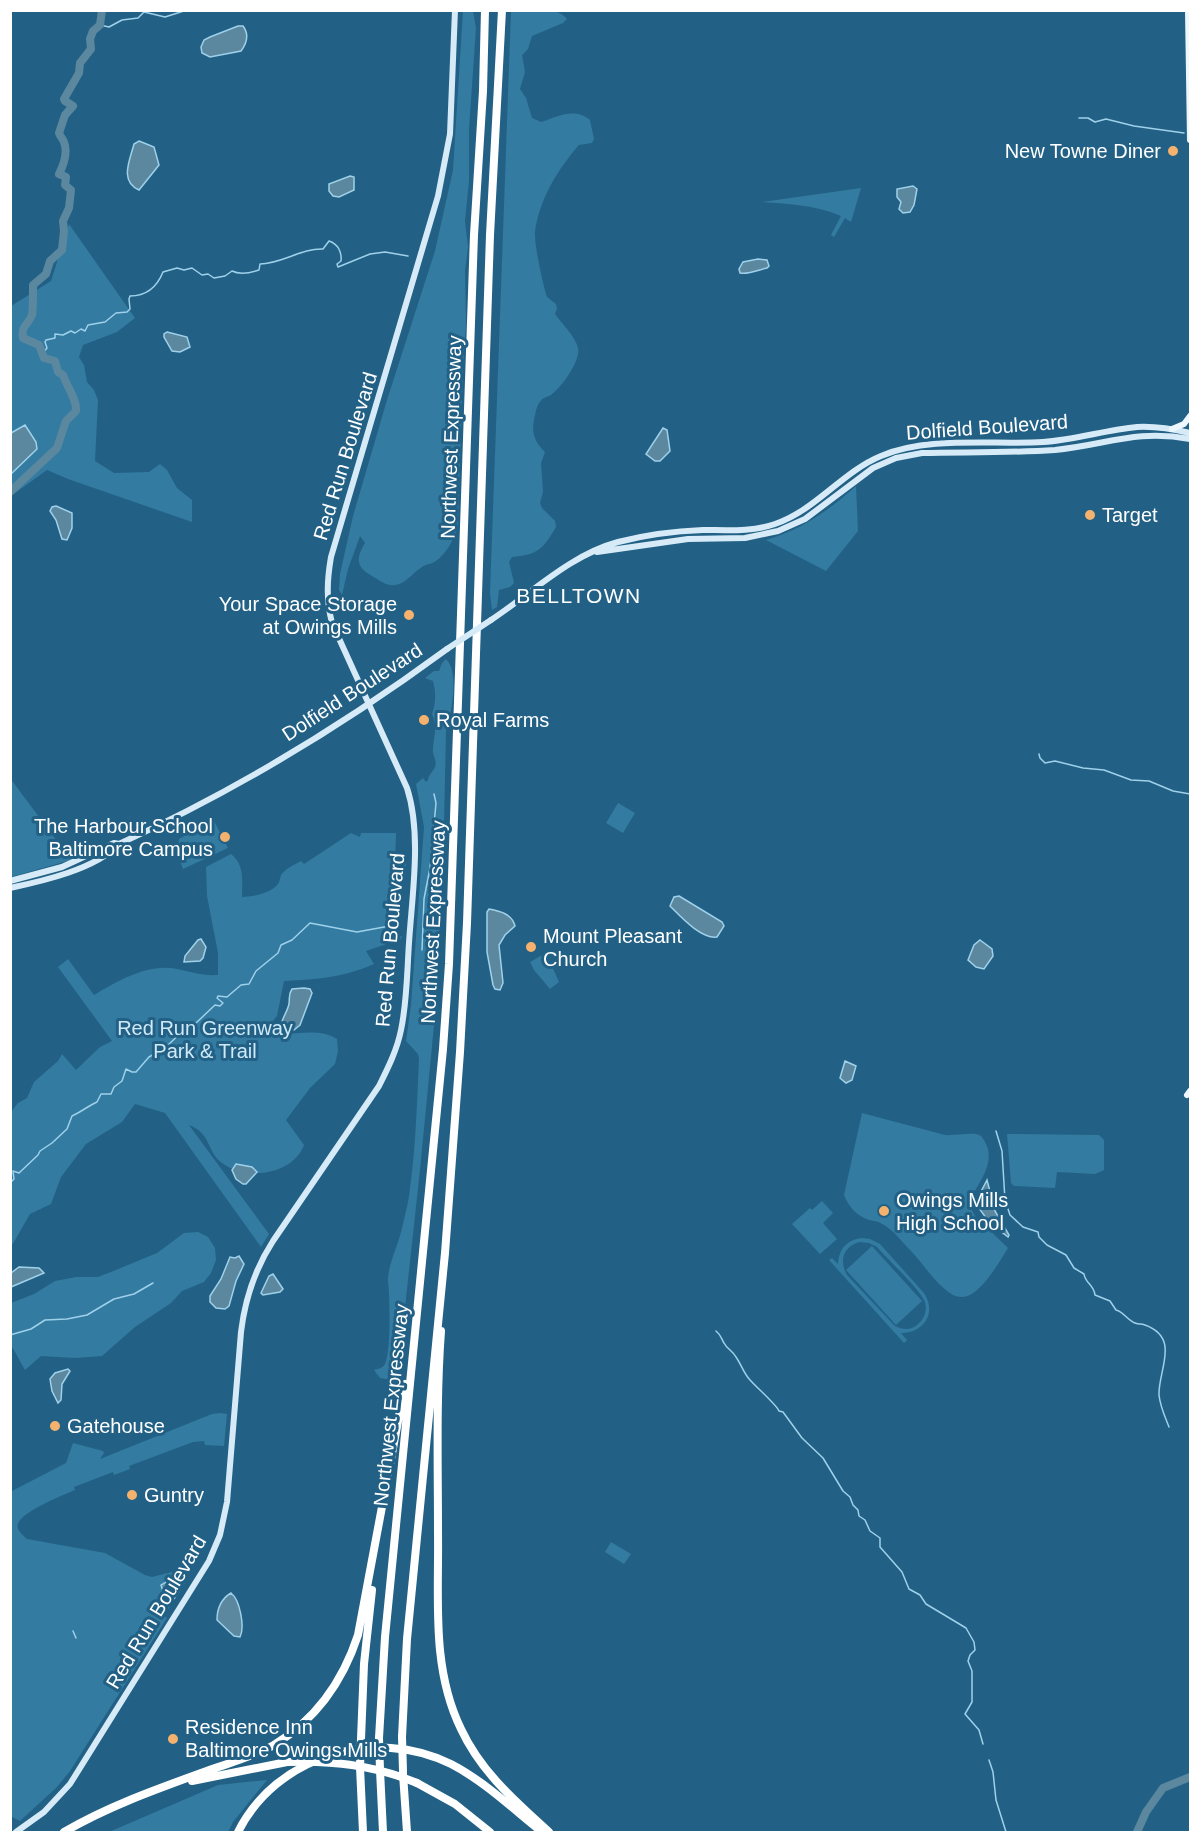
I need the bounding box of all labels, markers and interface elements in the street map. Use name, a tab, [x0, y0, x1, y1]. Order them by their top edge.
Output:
place label: New Towne Diner	[1005, 140, 1161, 162]
marker: New Towne Diner	[1166, 144, 1180, 158]
street label: Northwest Expressway	[436, 335, 466, 539]
street label: Red Run Boulevard	[309, 369, 381, 543]
street label: Dolfield Boulevard	[905, 410, 1069, 444]
place label: Target	[1102, 504, 1158, 526]
marker: Target	[1083, 508, 1097, 522]
district label: BELLTOWN	[516, 584, 642, 607]
place label: Your Space Storage at Owings Mills	[219, 593, 397, 638]
marker: Your Space Storage at Owings Mills	[402, 608, 416, 622]
street label: Dolfield Boulevard	[278, 639, 426, 745]
place label: Royal Farms	[436, 709, 549, 731]
marker: Royal Farms	[417, 713, 431, 727]
place label: The Harbour School Baltimore Campus	[34, 815, 213, 860]
street label: Northwest Expressway	[417, 820, 449, 1024]
marker: The Harbour School Baltimore Campus	[218, 830, 232, 844]
street label: Red Run Boulevard	[371, 852, 409, 1028]
place label: Mount Pleasant Church	[543, 925, 682, 970]
marker: Mount Pleasant Church	[524, 940, 538, 954]
park label: Red Run Greenway Park & Trail	[117, 1017, 293, 1062]
place label: Owings Mills High School	[896, 1189, 1008, 1234]
marker: Owings Mills High School	[877, 1204, 891, 1218]
street label: Northwest Expressway	[369, 1303, 413, 1507]
place label: Gatehouse	[67, 1415, 165, 1437]
marker: Gatehouse	[48, 1419, 62, 1433]
place label: Guntry	[144, 1484, 204, 1506]
marker: Guntry	[125, 1488, 139, 1502]
street label: Red Run Boulevard	[102, 1532, 210, 1692]
place label: Residence Inn Baltimore Owings Mills	[185, 1716, 387, 1761]
marker: Residence Inn Baltimore Owings Mills	[166, 1732, 180, 1746]

